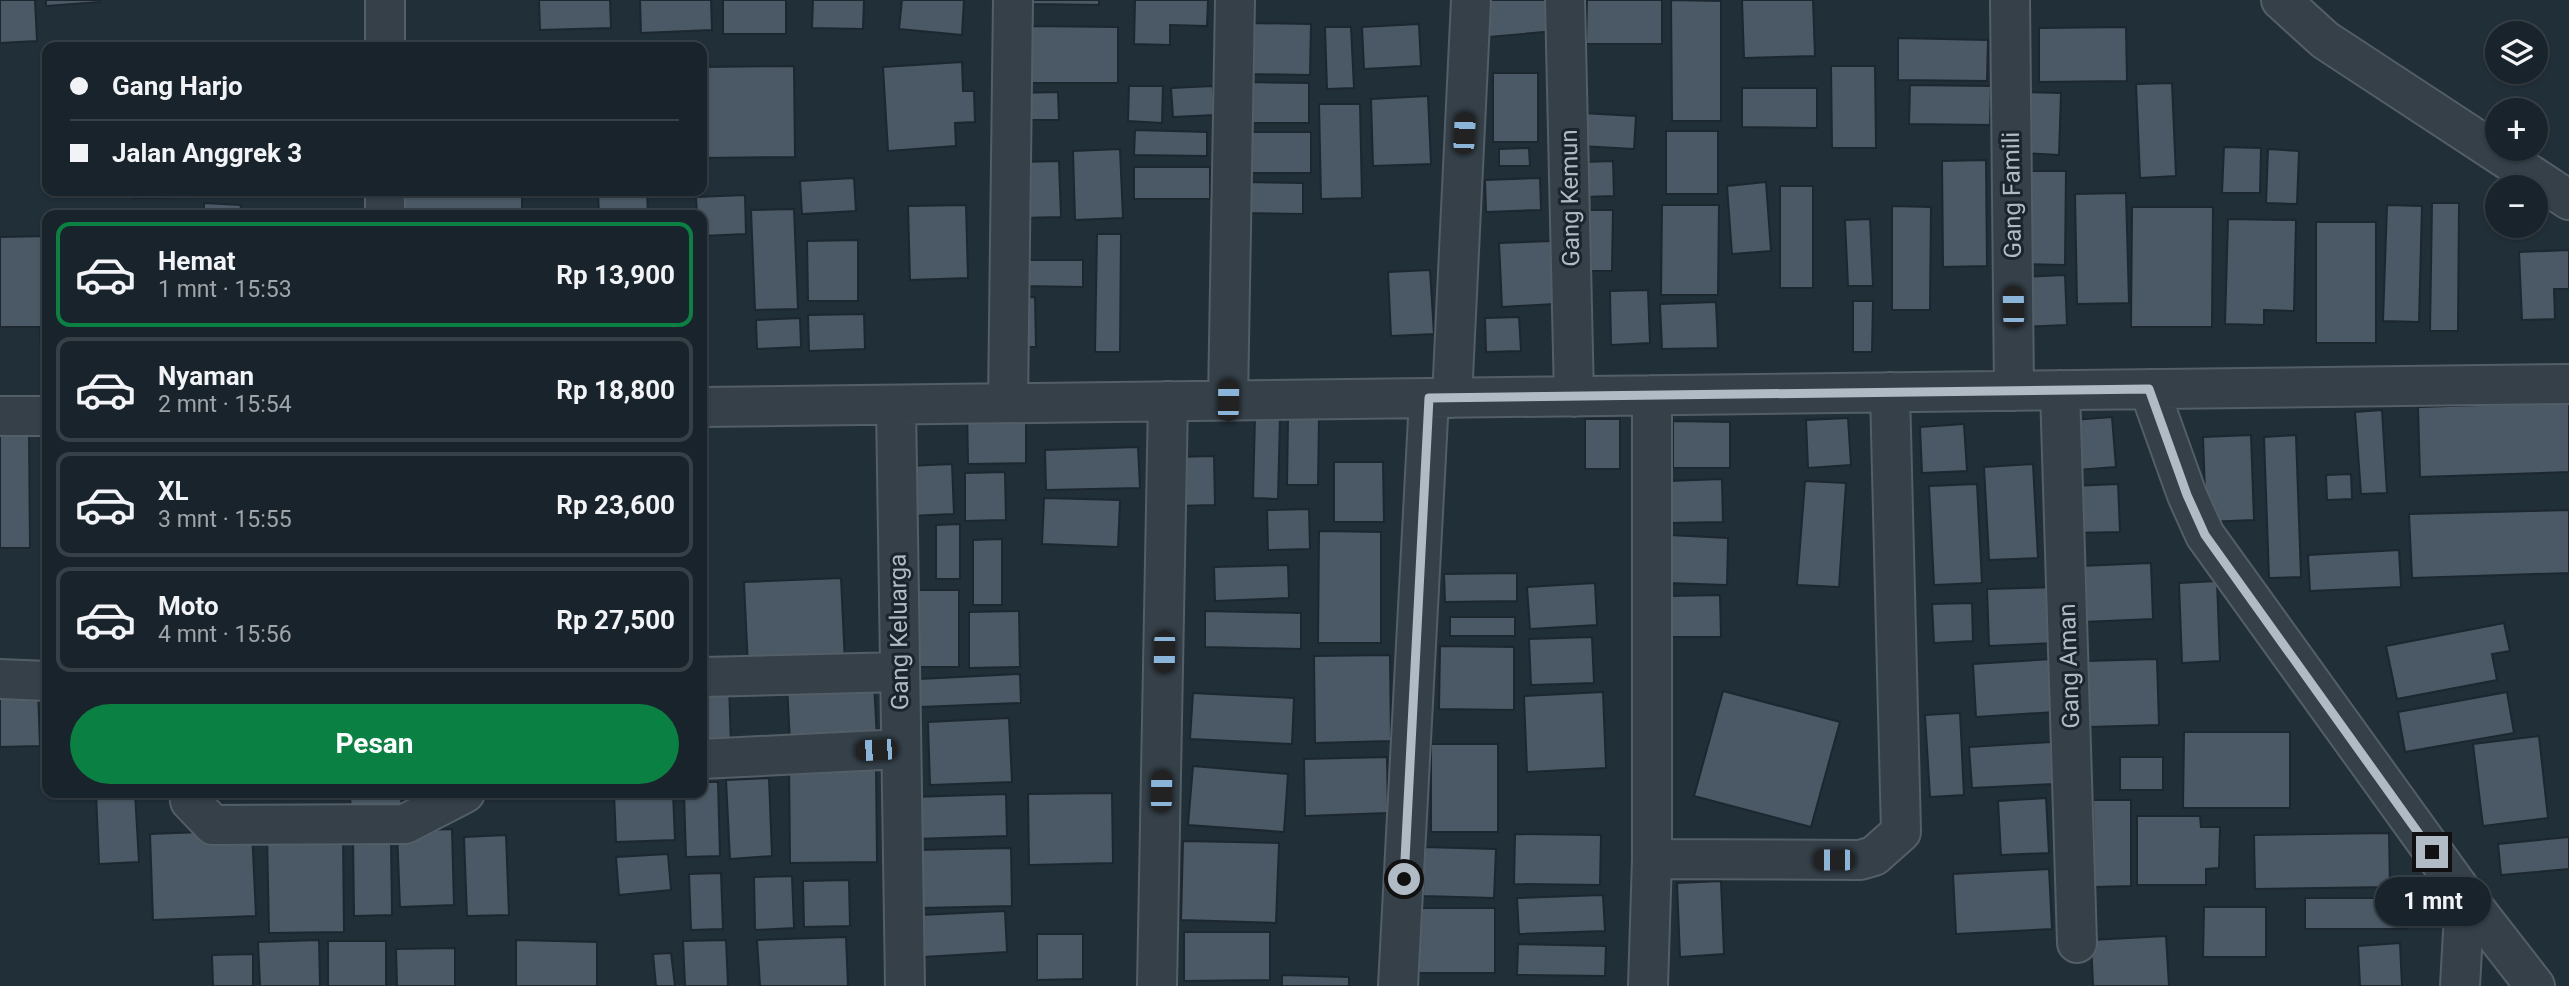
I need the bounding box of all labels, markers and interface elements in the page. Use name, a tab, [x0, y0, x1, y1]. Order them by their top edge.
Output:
map controls	[2485, 21, 2548, 238]
button: layers	[2485, 21, 2548, 84]
text: Gang Harjo	[112, 71, 243, 101]
button: +	[2485, 98, 2548, 161]
car	[1453, 111, 1476, 155]
street label: Gang Kemun	[1555, 129, 1585, 267]
street label: Gang Famili	[1997, 131, 2027, 259]
text: Jalan Anggrek 3	[112, 138, 302, 168]
button: −	[2485, 175, 2548, 238]
icon: car	[74, 243, 137, 306]
text: Hemat	[158, 246, 236, 276]
text: Rp 13,900	[556, 260, 675, 290]
text: 1 mnt · 15:53	[158, 276, 292, 303]
car	[2003, 286, 2024, 328]
icon: car	[74, 358, 137, 421]
text: Nyaman	[158, 361, 254, 391]
text: Rp 18,800	[556, 375, 675, 405]
car	[1218, 379, 1239, 421]
text: 2 mnt · 15:54	[158, 391, 292, 418]
icon: car	[74, 473, 137, 536]
text: XL	[158, 476, 189, 506]
text: Rp 23,600	[556, 490, 675, 520]
text: 3 mnt · 15:55	[158, 506, 292, 533]
street label: Gang Keluarga	[884, 554, 914, 710]
icon: car	[74, 588, 137, 651]
text: Moto	[158, 591, 219, 621]
street label: Gang Aman	[2053, 603, 2085, 729]
text: Rp 27,500	[556, 605, 675, 635]
text: 4 mnt · 15:56	[158, 621, 292, 648]
car	[1154, 631, 1175, 673]
button: Pesan	[70, 704, 679, 784]
car	[855, 738, 898, 762]
car	[1151, 770, 1172, 812]
route end	[2416, 836, 2448, 868]
car	[1814, 850, 1856, 871]
route start	[1388, 863, 1420, 895]
callout: 1 mnt	[2374, 876, 2490, 926]
text: 1 mnt	[2403, 888, 2463, 915]

